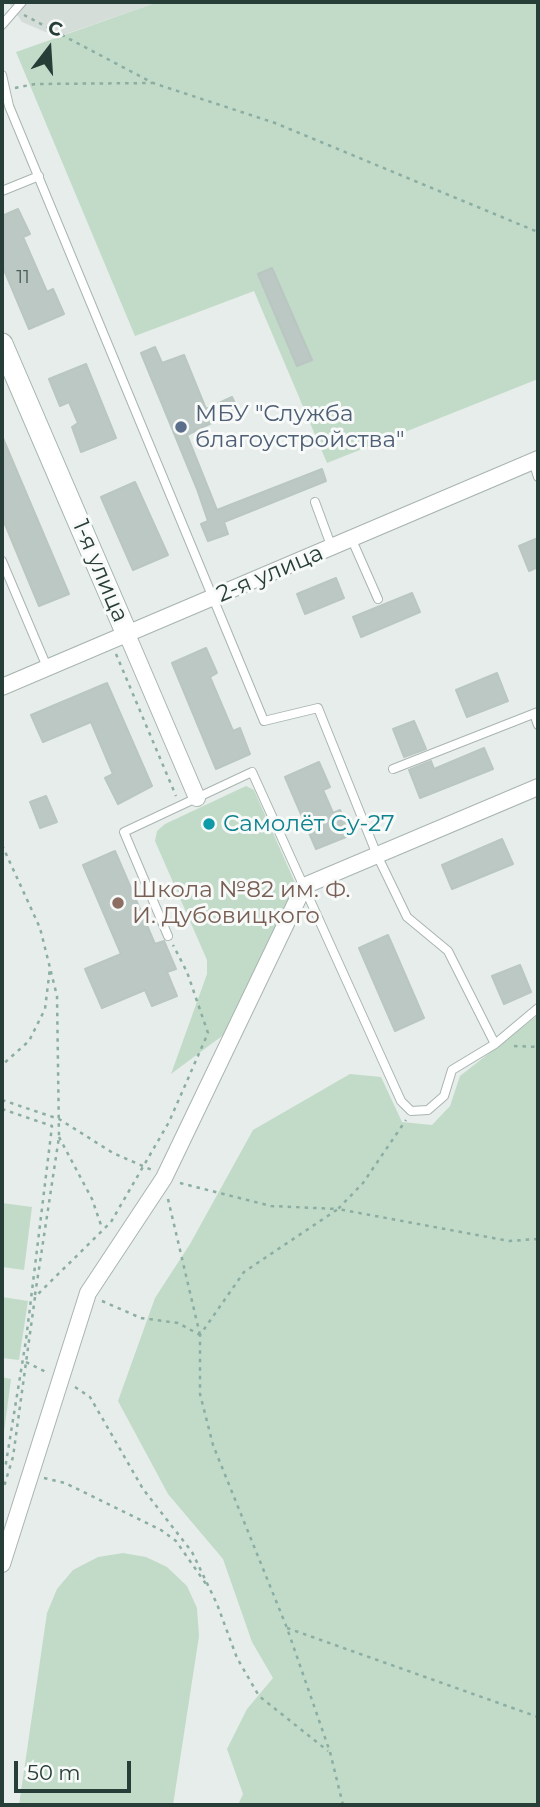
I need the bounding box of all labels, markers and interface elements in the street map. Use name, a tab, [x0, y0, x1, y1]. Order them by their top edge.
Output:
north arrow	[14, 14, 84, 84]
text: С	[45, 15, 65, 41]
house number: 11	[16, 266, 30, 288]
place label: МБУ "Служба благоустройства"	[195, 400, 405, 454]
marker: МБУ "Служба благоустройства"	[173, 419, 189, 435]
street label: 1-я улица	[66, 516, 134, 626]
street label: 2-я улица	[213, 539, 327, 609]
place label: Самолёт Су-27	[223, 810, 395, 838]
marker: Самолёт Су-27	[201, 816, 217, 832]
place label: Школа №82 им. Ф. И. Дубовицкого	[132, 876, 350, 930]
marker: Школа №82 им. Ф. И. Дубовицкого	[110, 895, 126, 911]
scale bar	[18, 1748, 135, 1792]
text: 50 m	[27, 1760, 81, 1785]

